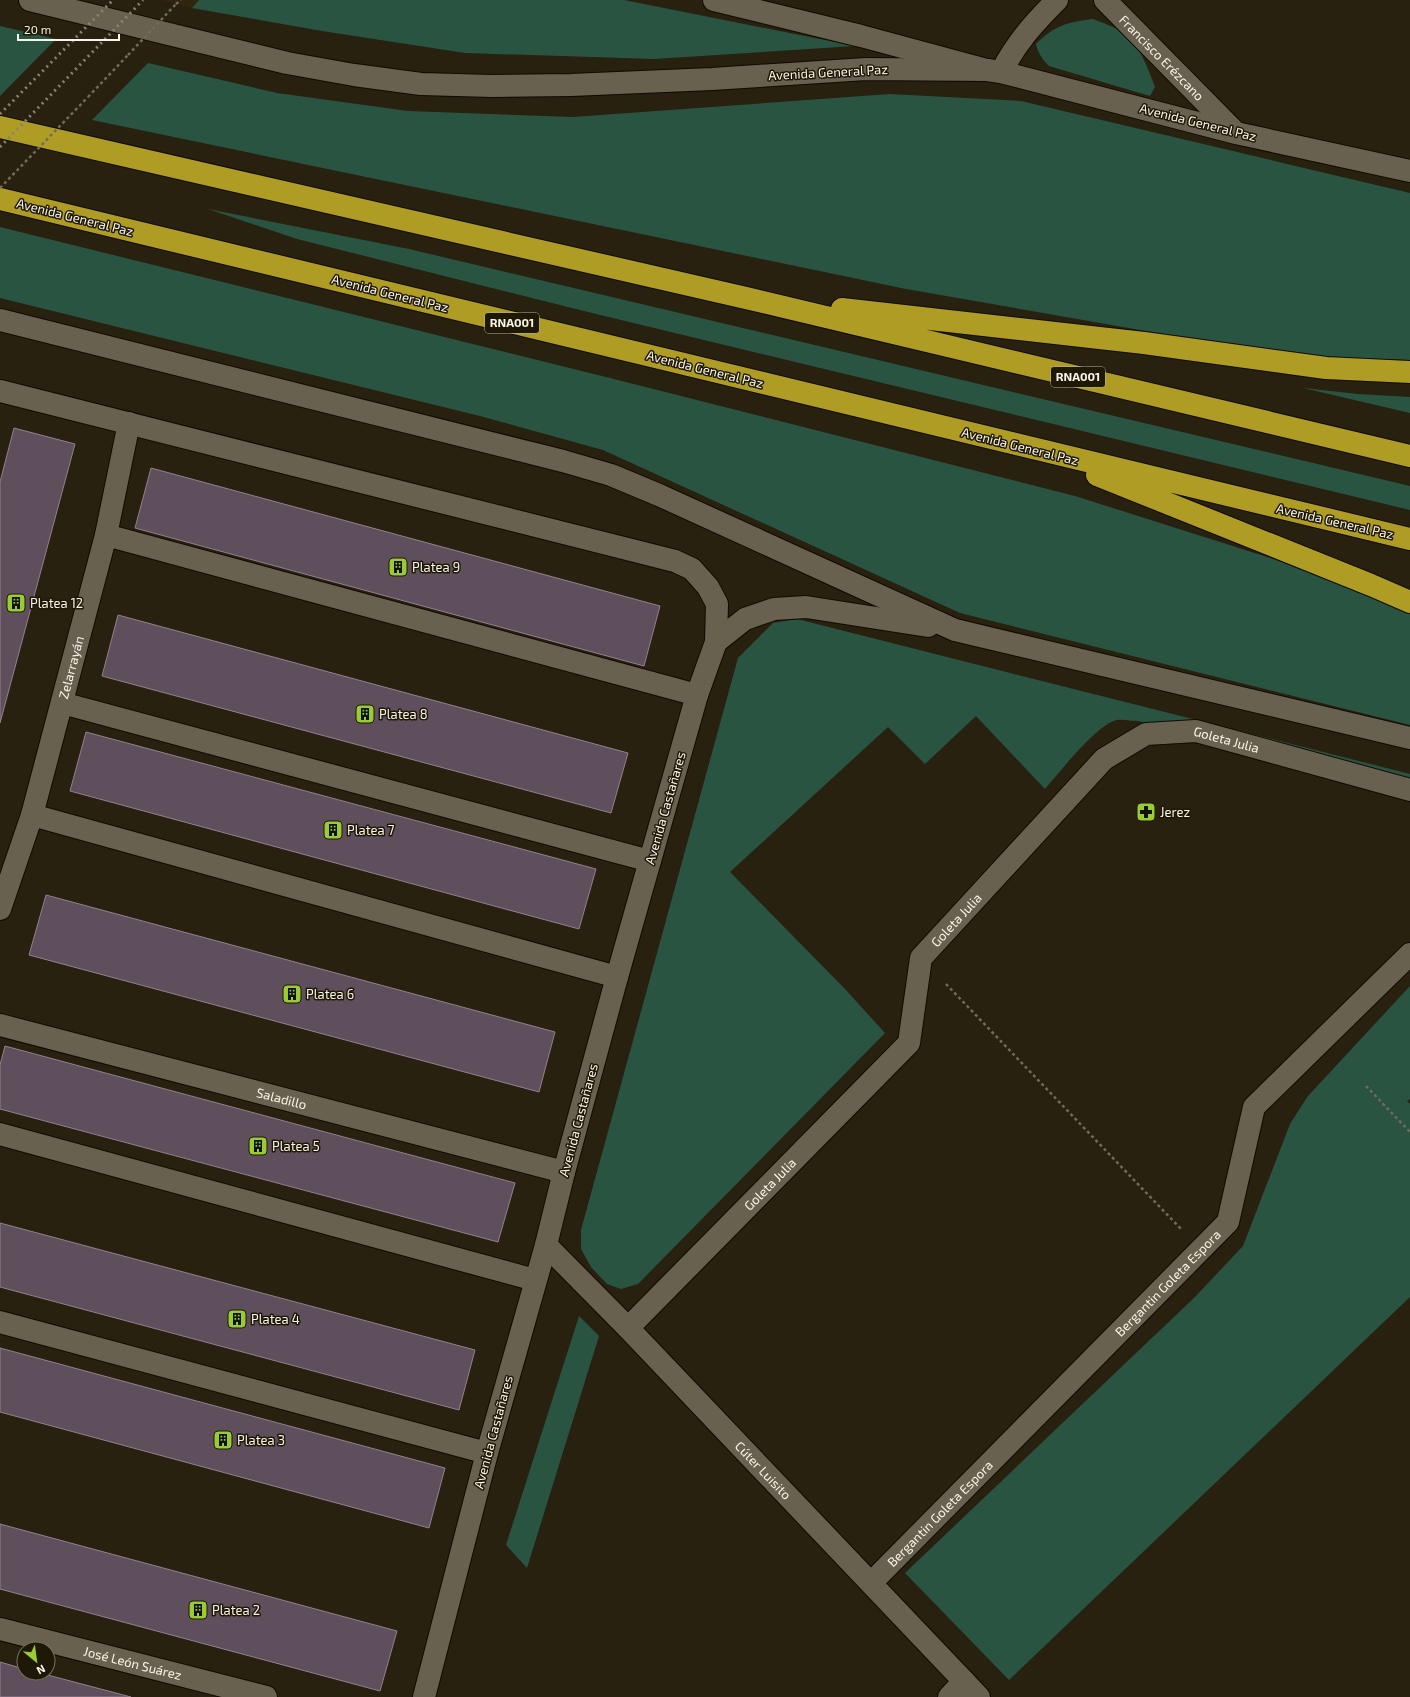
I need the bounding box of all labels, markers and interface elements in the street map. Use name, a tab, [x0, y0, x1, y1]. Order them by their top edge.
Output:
street label: Francisco Erézcano	[1116, 12, 1207, 104]
scale bar	[18, 16, 119, 42]
text: 20 m	[24, 22, 51, 36]
street label: Avenida General Paz	[768, 61, 888, 83]
street label: Avenida General Paz	[1138, 100, 1258, 144]
street label: Avenida General Paz	[15, 195, 135, 239]
street label: Avenida General Paz	[330, 271, 450, 315]
road number: RNA001	[485, 313, 539, 333]
street label: Avenida General Paz	[645, 347, 765, 391]
road number: RNA001	[1051, 367, 1105, 387]
street label: Avenida General Paz	[960, 424, 1080, 468]
street label: Avenida General Paz	[1275, 500, 1395, 542]
building icon: Platea 9	[387, 556, 409, 578]
place label: Platea 9	[412, 559, 460, 575]
building icon: Platea 12	[5, 592, 27, 614]
place label: Platea 12	[30, 595, 83, 611]
street label: Zelarrayán	[55, 634, 87, 701]
building icon: Platea 8	[354, 703, 376, 725]
place label: Platea 8	[379, 706, 428, 722]
street label: Goleta Julia	[1192, 723, 1261, 756]
street label: Avenida Castañares	[641, 750, 689, 866]
pharmacy icon: Jerez	[1135, 801, 1157, 823]
place label: Jerez	[1160, 804, 1190, 820]
building icon: Platea 7	[322, 819, 344, 841]
place label: Platea 7	[347, 822, 395, 838]
street label: Goleta Julia	[927, 890, 985, 950]
building icon: Platea 6	[281, 983, 303, 1005]
place label: Platea 6	[306, 986, 354, 1002]
street label: Avenida Castañares	[555, 1062, 601, 1178]
street label: Saladillo	[255, 1084, 308, 1113]
building icon: Platea 5	[247, 1135, 269, 1157]
place label: Platea 5	[272, 1138, 320, 1154]
street label: Goleta Julia	[741, 1155, 799, 1214]
street label: Bergantin Goleta Espora	[1112, 1226, 1224, 1340]
building icon: Platea 4	[226, 1308, 248, 1330]
place label: Platea 4	[251, 1311, 300, 1327]
street label: Avenida Castañares	[470, 1374, 516, 1490]
building icon: Platea 3	[212, 1429, 234, 1451]
place label: Platea 3	[237, 1432, 285, 1448]
street label: Cúter Luisito	[732, 1438, 795, 1503]
street label: Bergantin Goleta Espora	[884, 1457, 996, 1570]
building icon: Platea 2	[187, 1599, 209, 1621]
place label: Platea 2	[212, 1602, 260, 1618]
north arrow	[16, 1641, 56, 1681]
street label: José León Suárez	[82, 1643, 183, 1683]
text: N	[34, 1663, 48, 1678]

